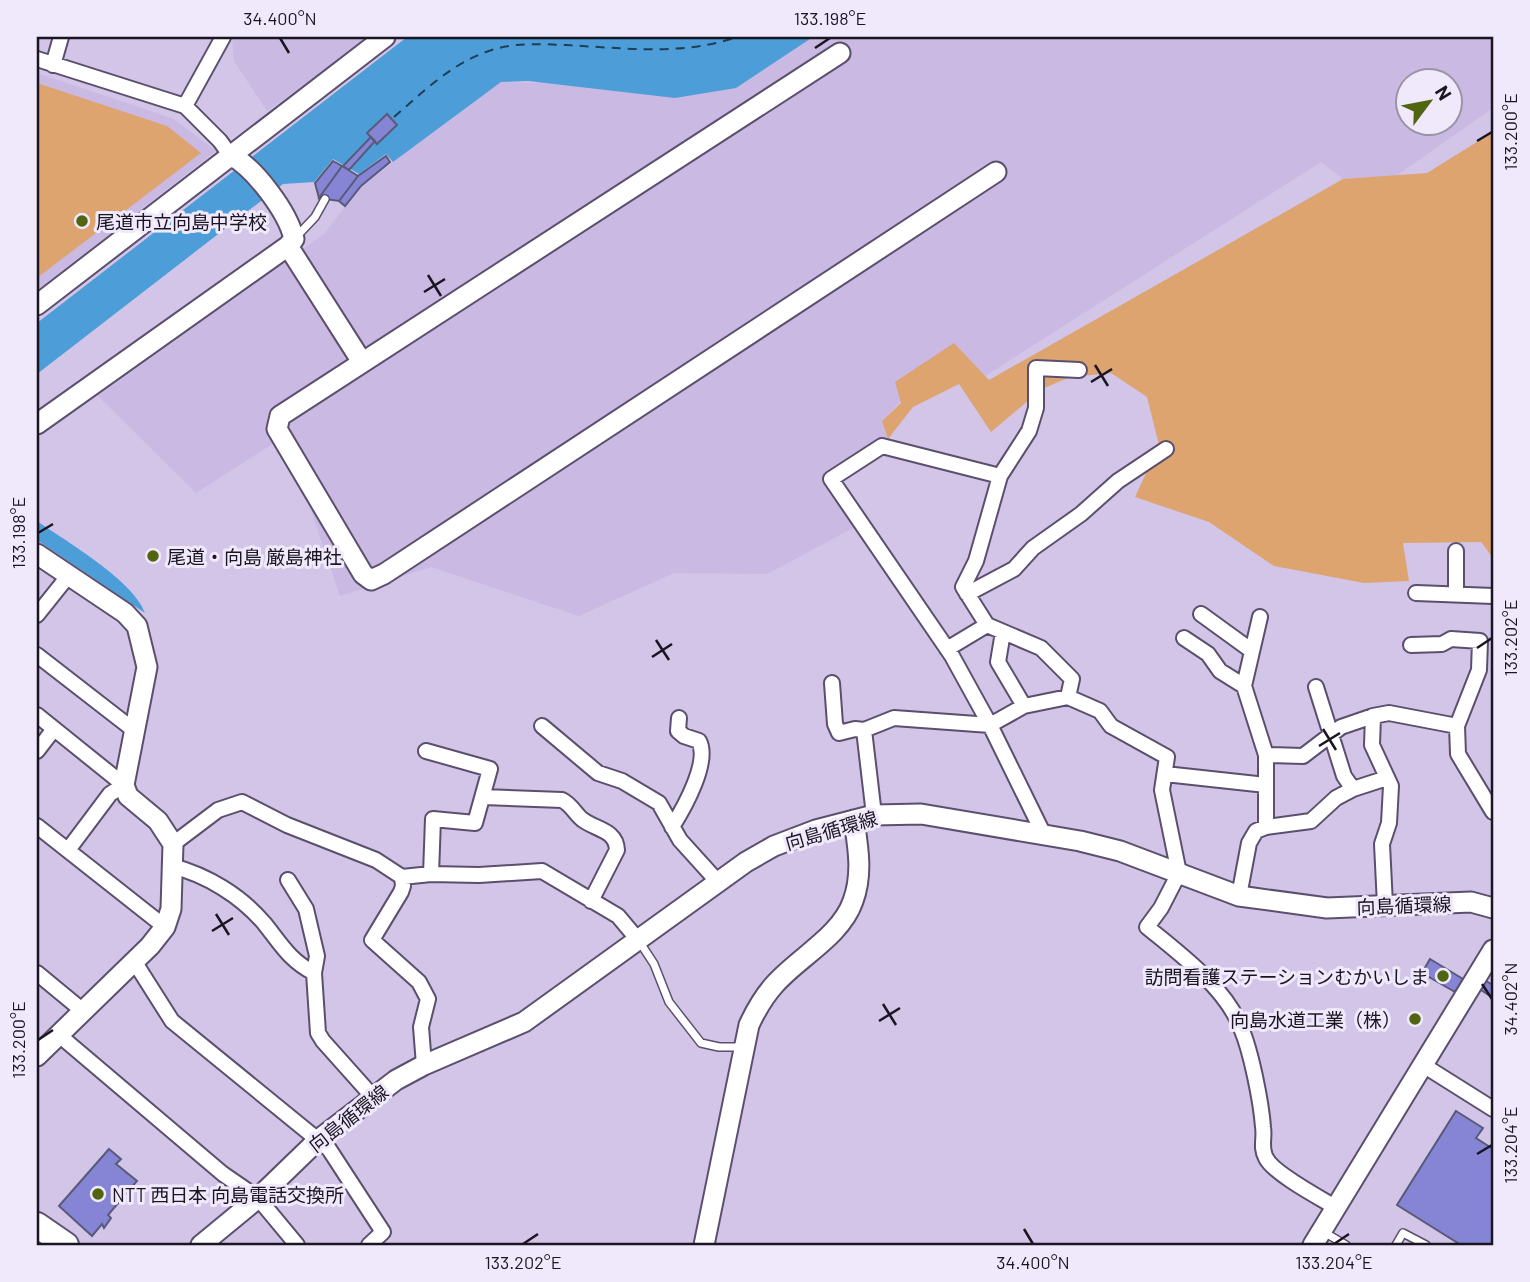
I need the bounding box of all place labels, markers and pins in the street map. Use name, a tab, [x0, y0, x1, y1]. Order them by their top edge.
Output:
place label: 尾道市立向島中学校	[96, 210, 267, 233]
marker: 尾道市立向島中学校	[74, 213, 90, 229]
place label: 尾道・向島 厳島神社	[167, 545, 342, 568]
marker: 尾道・向島 厳島神社	[145, 548, 161, 564]
place label: 訪問看護ステーションむかいしま	[1144, 965, 1429, 988]
marker: 訪問看護ステーションむかいしま	[1435, 968, 1451, 984]
place label: 向島水道工業（株）	[1230, 1008, 1401, 1031]
marker: 向島水道工業（株）	[1407, 1011, 1423, 1027]
place label: NTT 西日本 向島電話交換所	[112, 1183, 344, 1206]
marker: NTT 西日本 向島電話交換所	[90, 1186, 106, 1202]

